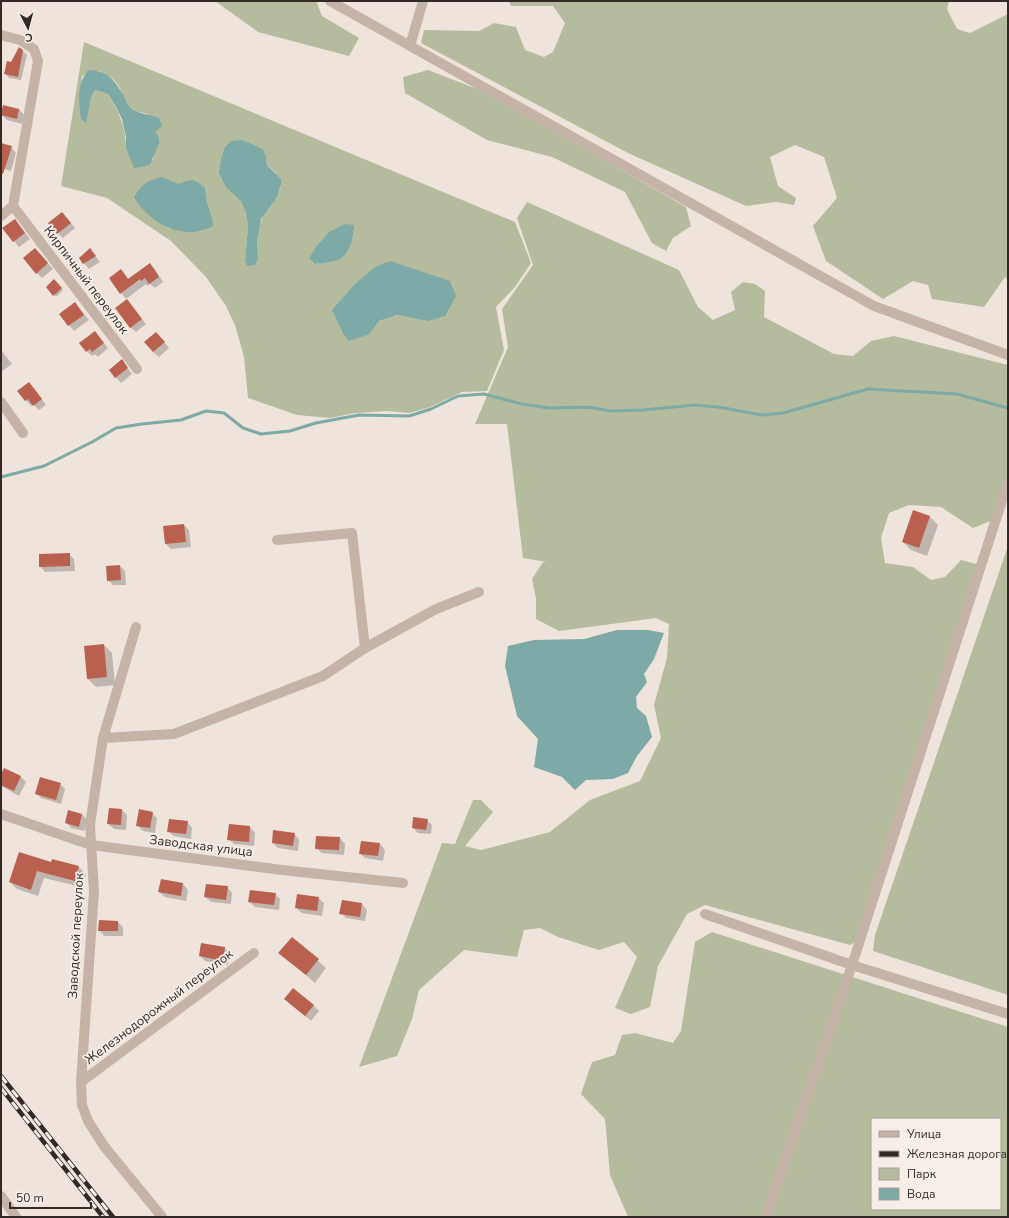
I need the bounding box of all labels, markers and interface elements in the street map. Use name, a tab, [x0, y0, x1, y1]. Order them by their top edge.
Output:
north arrow	[8, 8, 48, 48]
text: С	[24, 30, 33, 45]
street label: Кирпичный переулок	[39, 222, 133, 338]
street label: Заводская улица	[148, 831, 254, 861]
street label: Заводской переулок	[64, 872, 88, 999]
street label: Железнодорожный переулок	[81, 945, 237, 1069]
legend	[871, 1118, 1001, 1210]
text: Улица	[906, 1126, 941, 1142]
text: Железная дорога	[907, 1146, 1007, 1162]
text: Парк	[907, 1166, 937, 1182]
scale bar	[10, 1184, 91, 1210]
text: Вода	[907, 1186, 935, 1202]
text: 50 m	[16, 1190, 44, 1206]

